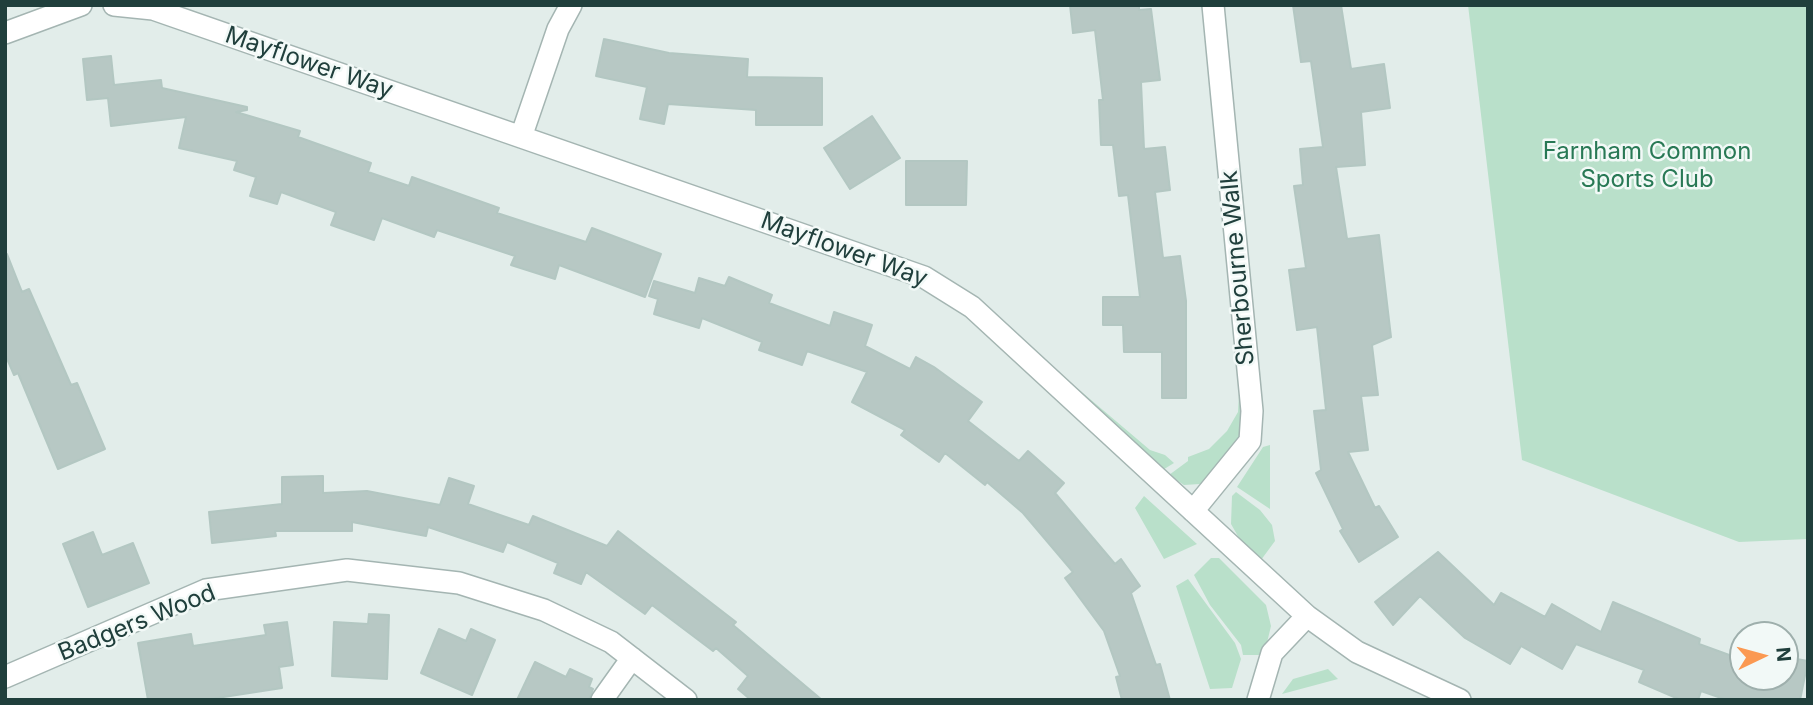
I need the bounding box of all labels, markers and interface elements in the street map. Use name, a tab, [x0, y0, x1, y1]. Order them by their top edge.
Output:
street label: Mayflower Way	[221, 21, 397, 105]
park label: Farnham Common Sports Club	[1543, 138, 1751, 194]
street label: Sherbourne Walk	[1215, 169, 1261, 367]
street label: Mayflower Way	[757, 206, 931, 294]
street label: Badgers Wood	[54, 578, 220, 668]
north arrow	[1729, 621, 1799, 691]
text: N	[1771, 646, 1796, 663]

